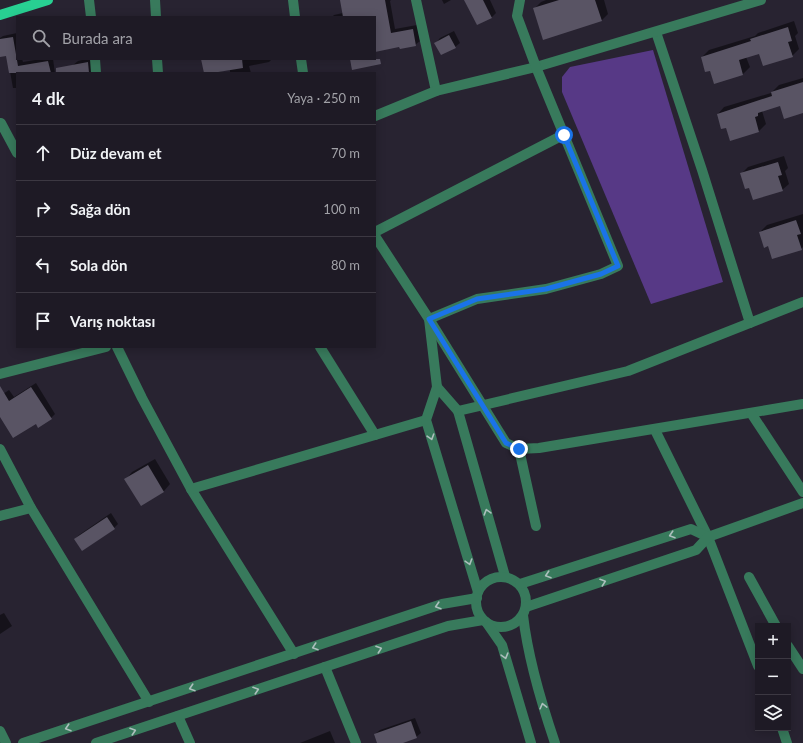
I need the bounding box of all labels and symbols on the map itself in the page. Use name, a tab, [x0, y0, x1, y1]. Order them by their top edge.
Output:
route start	[555, 126, 573, 144]
one-way arrow	[426, 433, 435, 440]
route end	[510, 440, 528, 458]
one-way arrow	[483, 509, 492, 516]
one-way arrow	[669, 530, 676, 539]
one-way arrow	[464, 558, 472, 565]
one-way arrow	[545, 570, 552, 578]
one-way arrow	[599, 578, 606, 586]
one-way arrow	[435, 601, 442, 610]
one-way arrow	[312, 642, 319, 651]
one-way arrow	[376, 645, 383, 654]
one-way arrow	[500, 652, 509, 659]
one-way arrow	[188, 683, 195, 692]
one-way arrow	[252, 686, 259, 695]
one-way arrow	[540, 703, 548, 709]
one-way arrow	[65, 724, 72, 732]
one-way arrow	[129, 727, 136, 736]

